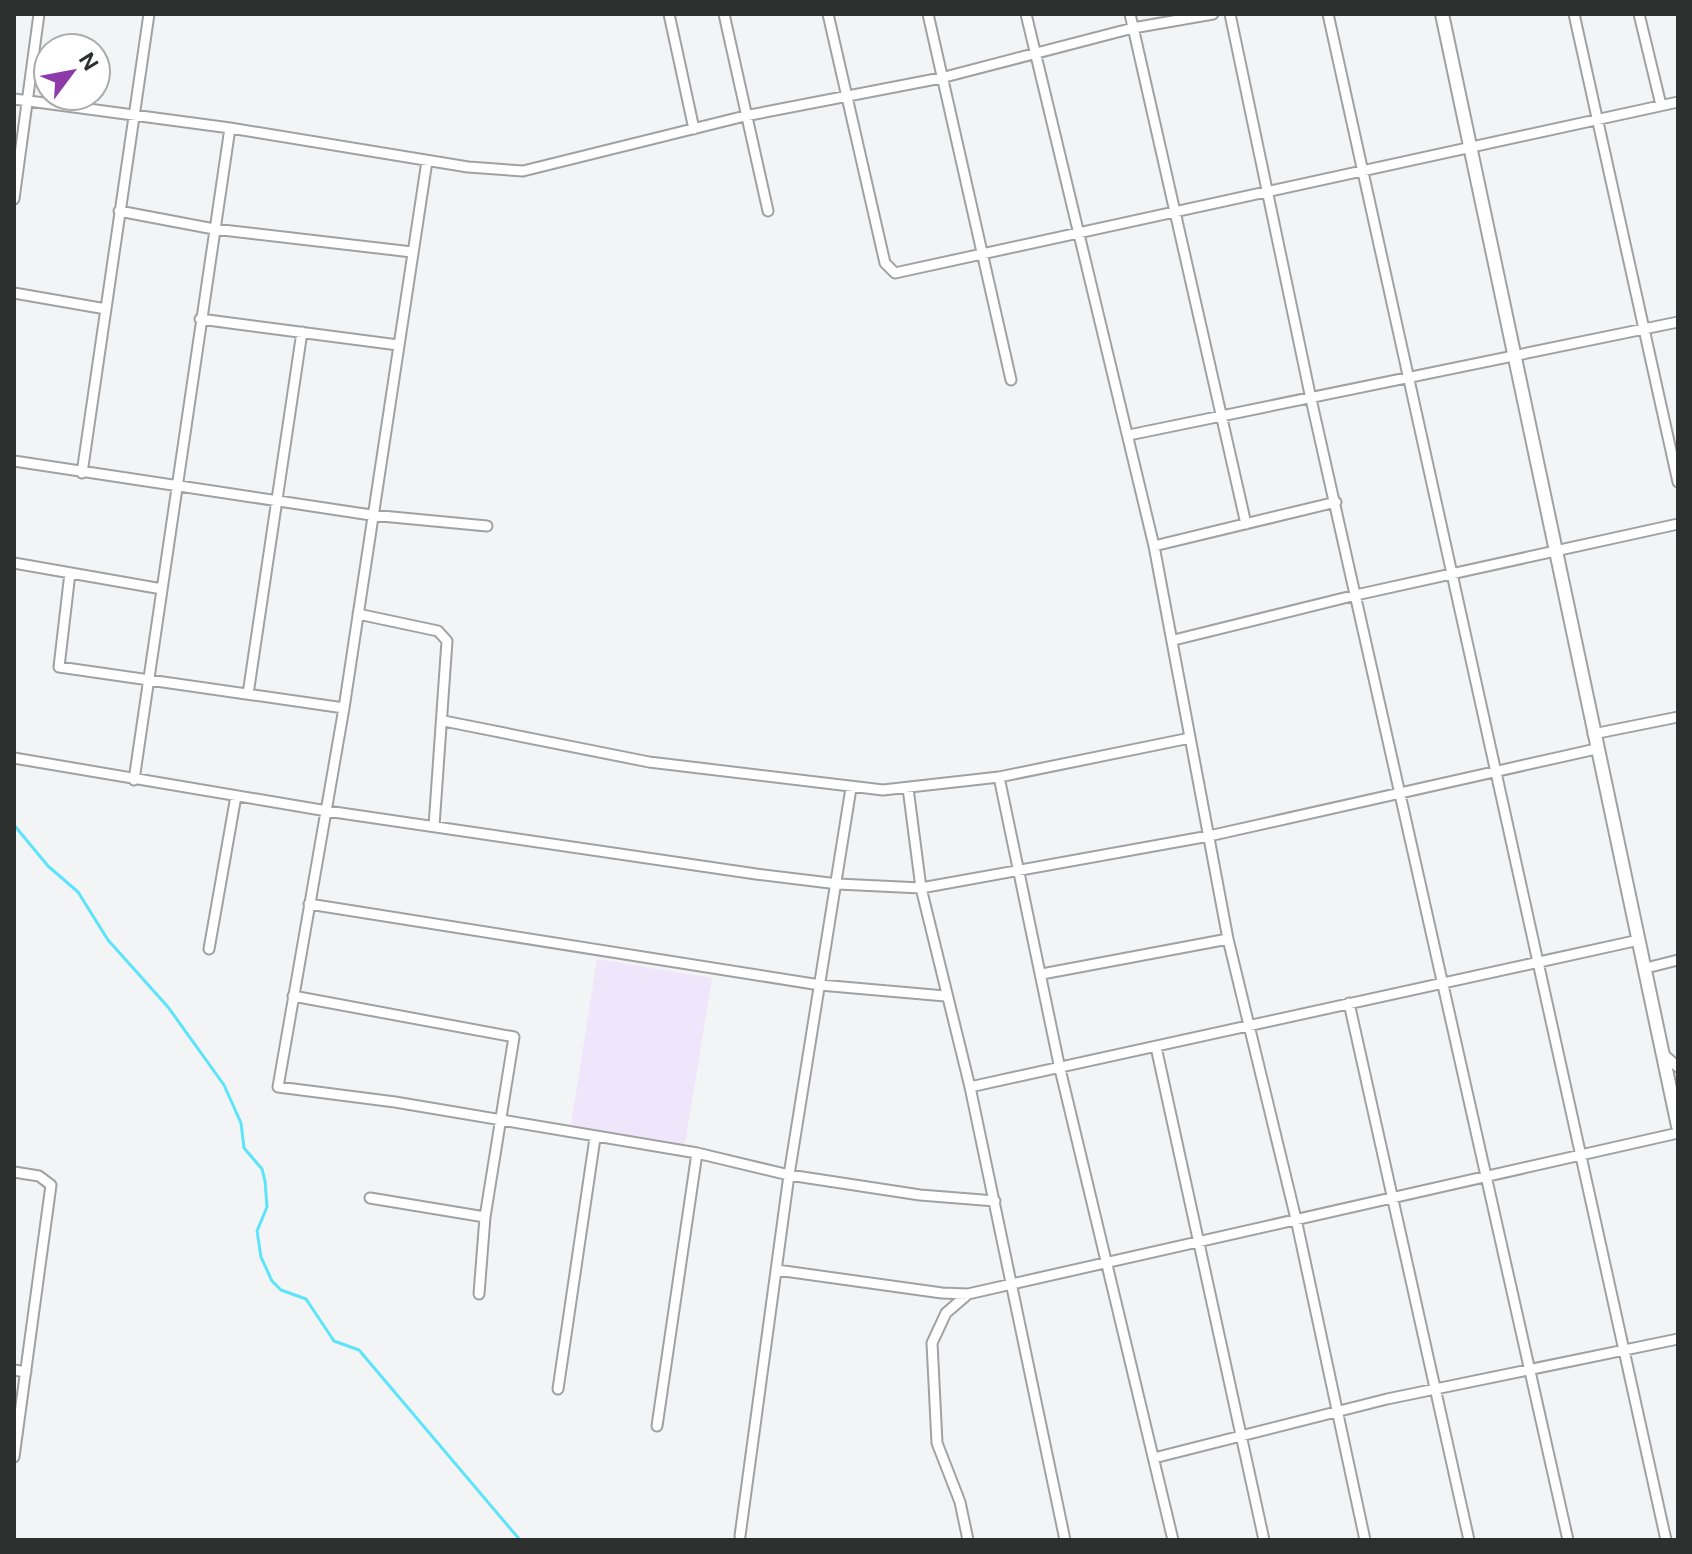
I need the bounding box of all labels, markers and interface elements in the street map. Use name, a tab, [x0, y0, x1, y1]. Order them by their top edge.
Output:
north arrow	[32, 32, 112, 112]
text: N	[72, 47, 105, 76]

